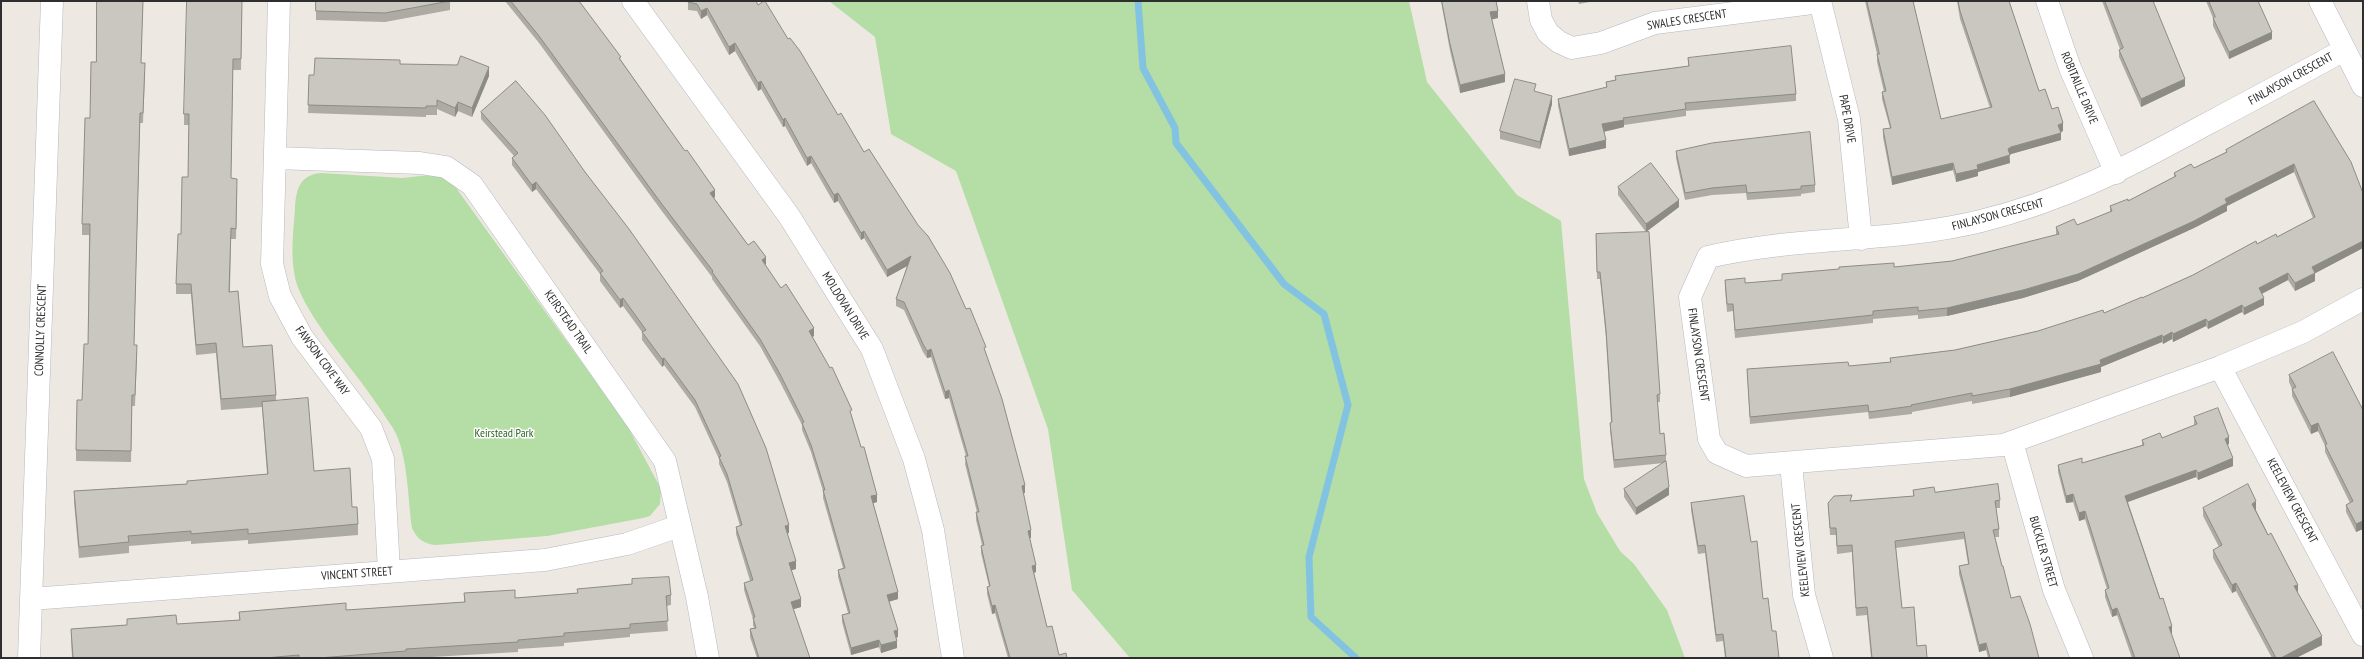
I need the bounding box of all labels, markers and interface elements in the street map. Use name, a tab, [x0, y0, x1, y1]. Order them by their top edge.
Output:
street label: SWALES CRESCENT	[1646, 7, 1728, 33]
street label: ROBITAILLE DRIVE	[2057, 50, 2101, 126]
street label: FINLAYSON CRESCENT	[2246, 50, 2336, 108]
street label: PAPE DRIVE	[1836, 94, 1858, 144]
street label: FINLAYSON CRESCENT	[1951, 196, 2045, 234]
street label: MOLDOVAN DRIVE	[818, 269, 872, 343]
street label: CONNOLLY CRESCENT	[32, 284, 50, 376]
street label: KEIRSTEAD TRAIL	[541, 288, 595, 356]
street label: FINLAYSON CRESCENT	[1684, 307, 1712, 403]
street label: FAWSON COVE WAY	[292, 324, 352, 398]
park label: Keirstead Park	[475, 427, 533, 441]
street label: KEELEVIEW CRESCENT	[2263, 456, 2321, 546]
street label: KEELEVIEW CRESCENT	[1789, 502, 1813, 598]
street label: BUCKLER STREET	[2026, 515, 2060, 589]
street label: VINCENT STREET	[321, 564, 393, 584]

